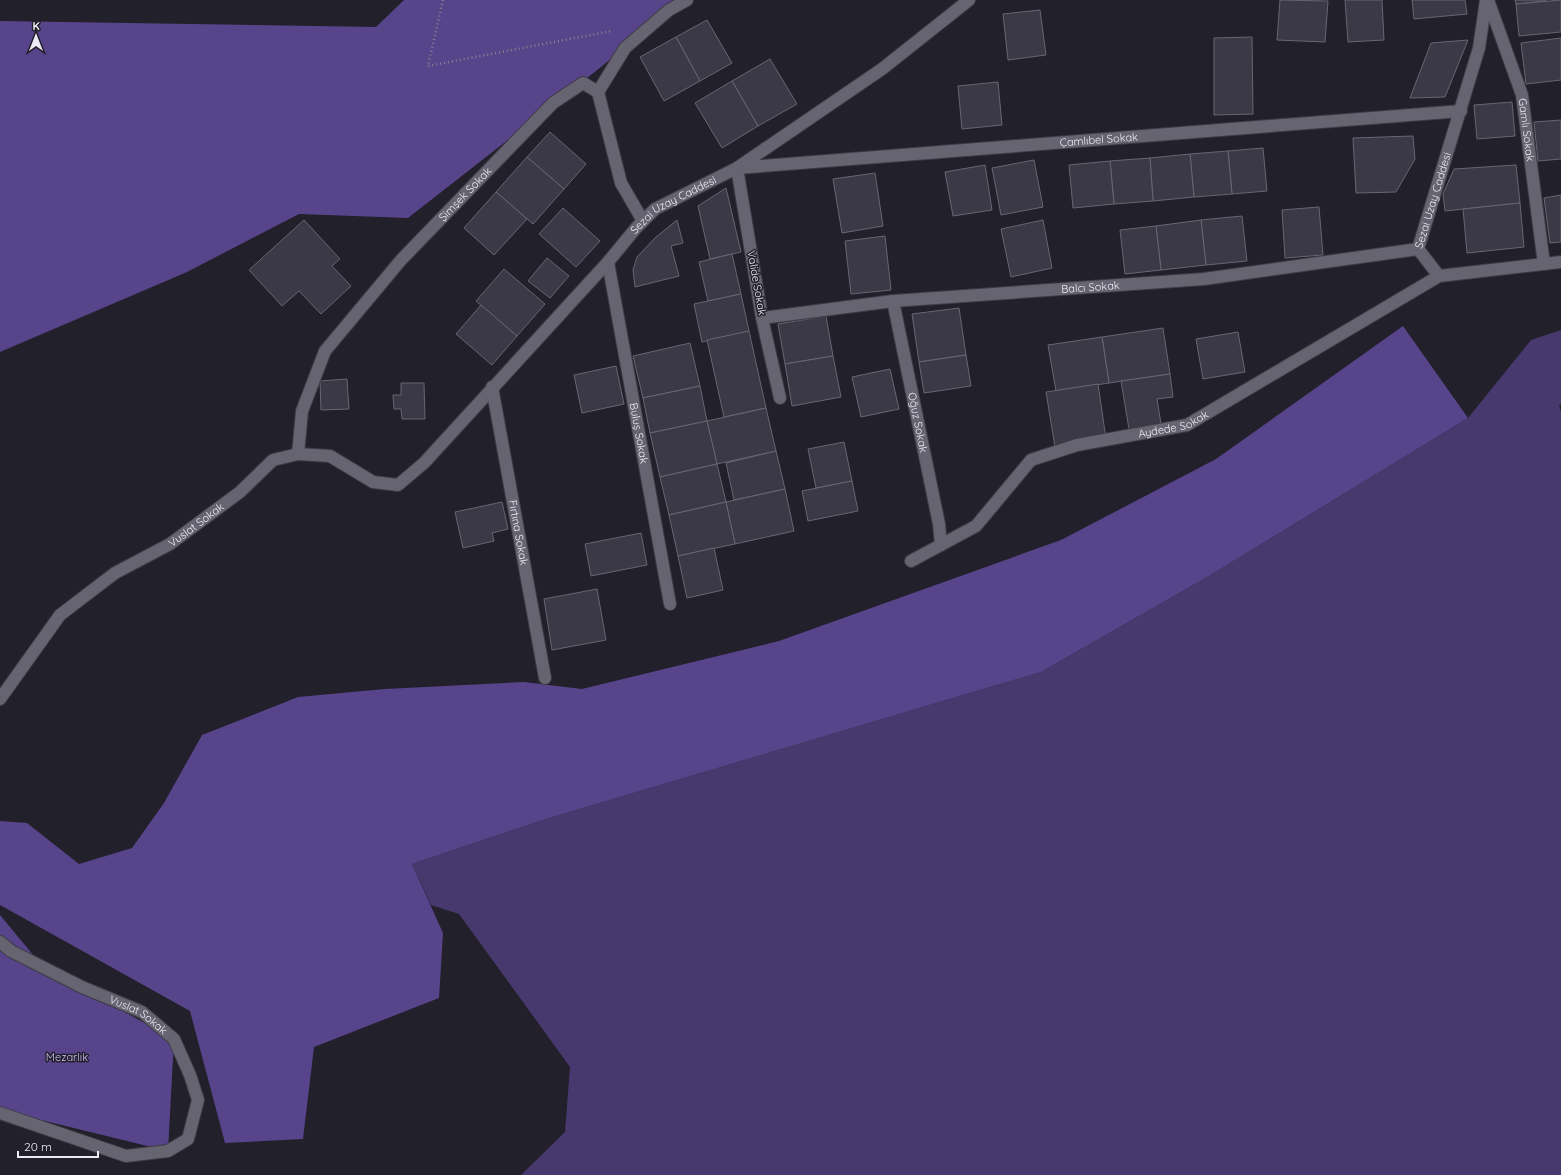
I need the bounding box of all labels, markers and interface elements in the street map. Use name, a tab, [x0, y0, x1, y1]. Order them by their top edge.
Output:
north arrow	[16, 16, 56, 56]
text: K	[32, 19, 40, 33]
street label: Gamlı Sokak	[1515, 97, 1538, 162]
street label: Çamlıbel Sokak	[1059, 129, 1139, 150]
street label: Sezai Uzay Caddesi	[1412, 151, 1454, 250]
street label: Şimşek Sokak	[436, 164, 494, 224]
street label: Sezai Uzay Caddesi	[627, 173, 718, 237]
street label: Valide Sokak	[744, 249, 770, 317]
street label: Balcı Sokak	[1061, 278, 1120, 296]
street label: Oğuz Sokak	[905, 391, 931, 454]
street label: Buluş Sokak	[627, 402, 651, 465]
street label: Aydede Sokak	[1137, 407, 1211, 441]
street label: Vuslat Sokak	[165, 499, 227, 550]
street label: Fırtına Sokak	[506, 499, 531, 567]
street label: Vuslat Sokak	[107, 992, 170, 1037]
park label: Mezarlık	[46, 1050, 88, 1064]
scale bar	[18, 1133, 98, 1159]
text: 20 m	[24, 1139, 52, 1154]

